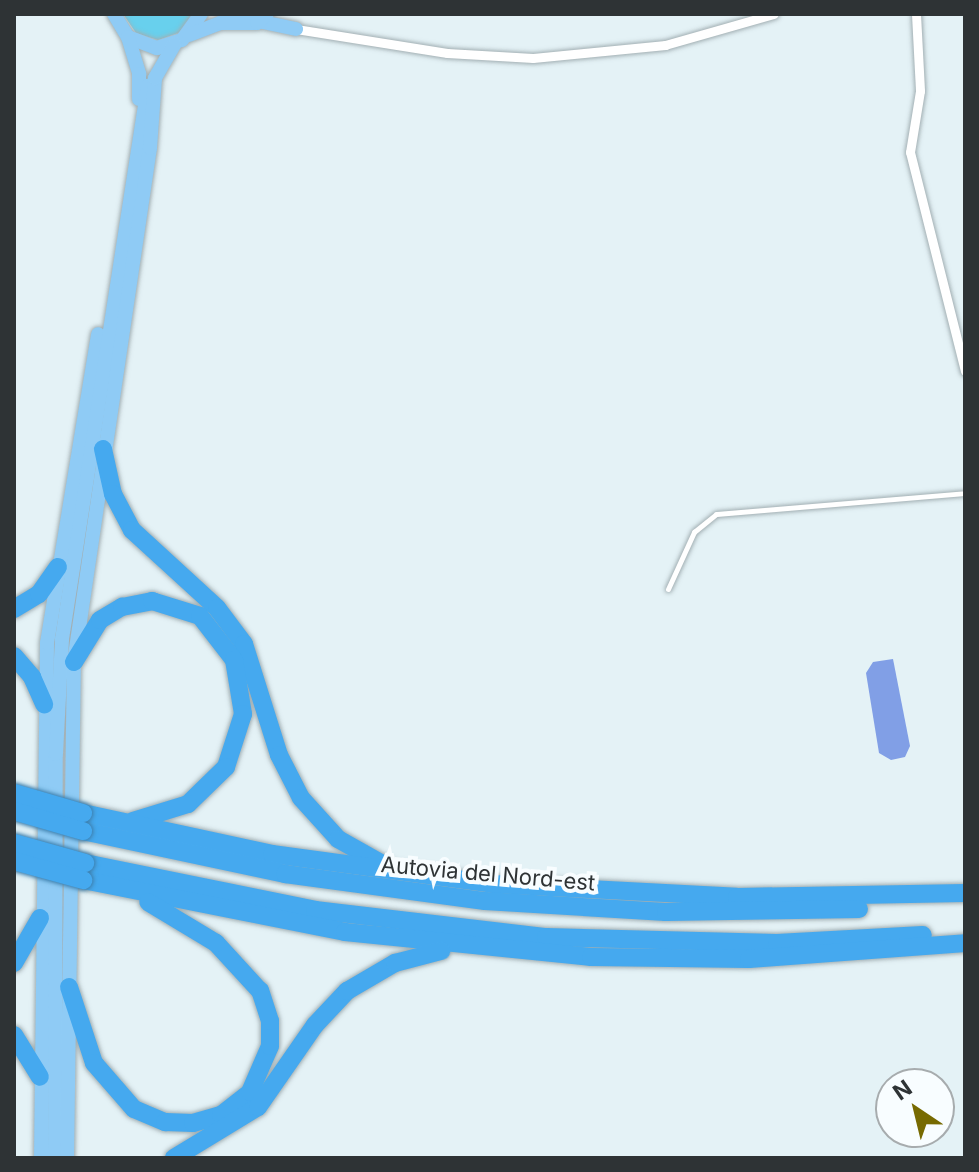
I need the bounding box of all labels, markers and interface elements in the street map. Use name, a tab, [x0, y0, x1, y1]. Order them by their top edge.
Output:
street label: Autovia del Nord-est	[380, 851, 596, 897]
north arrow	[875, 1068, 955, 1148]
text: N	[888, 1075, 917, 1105]

